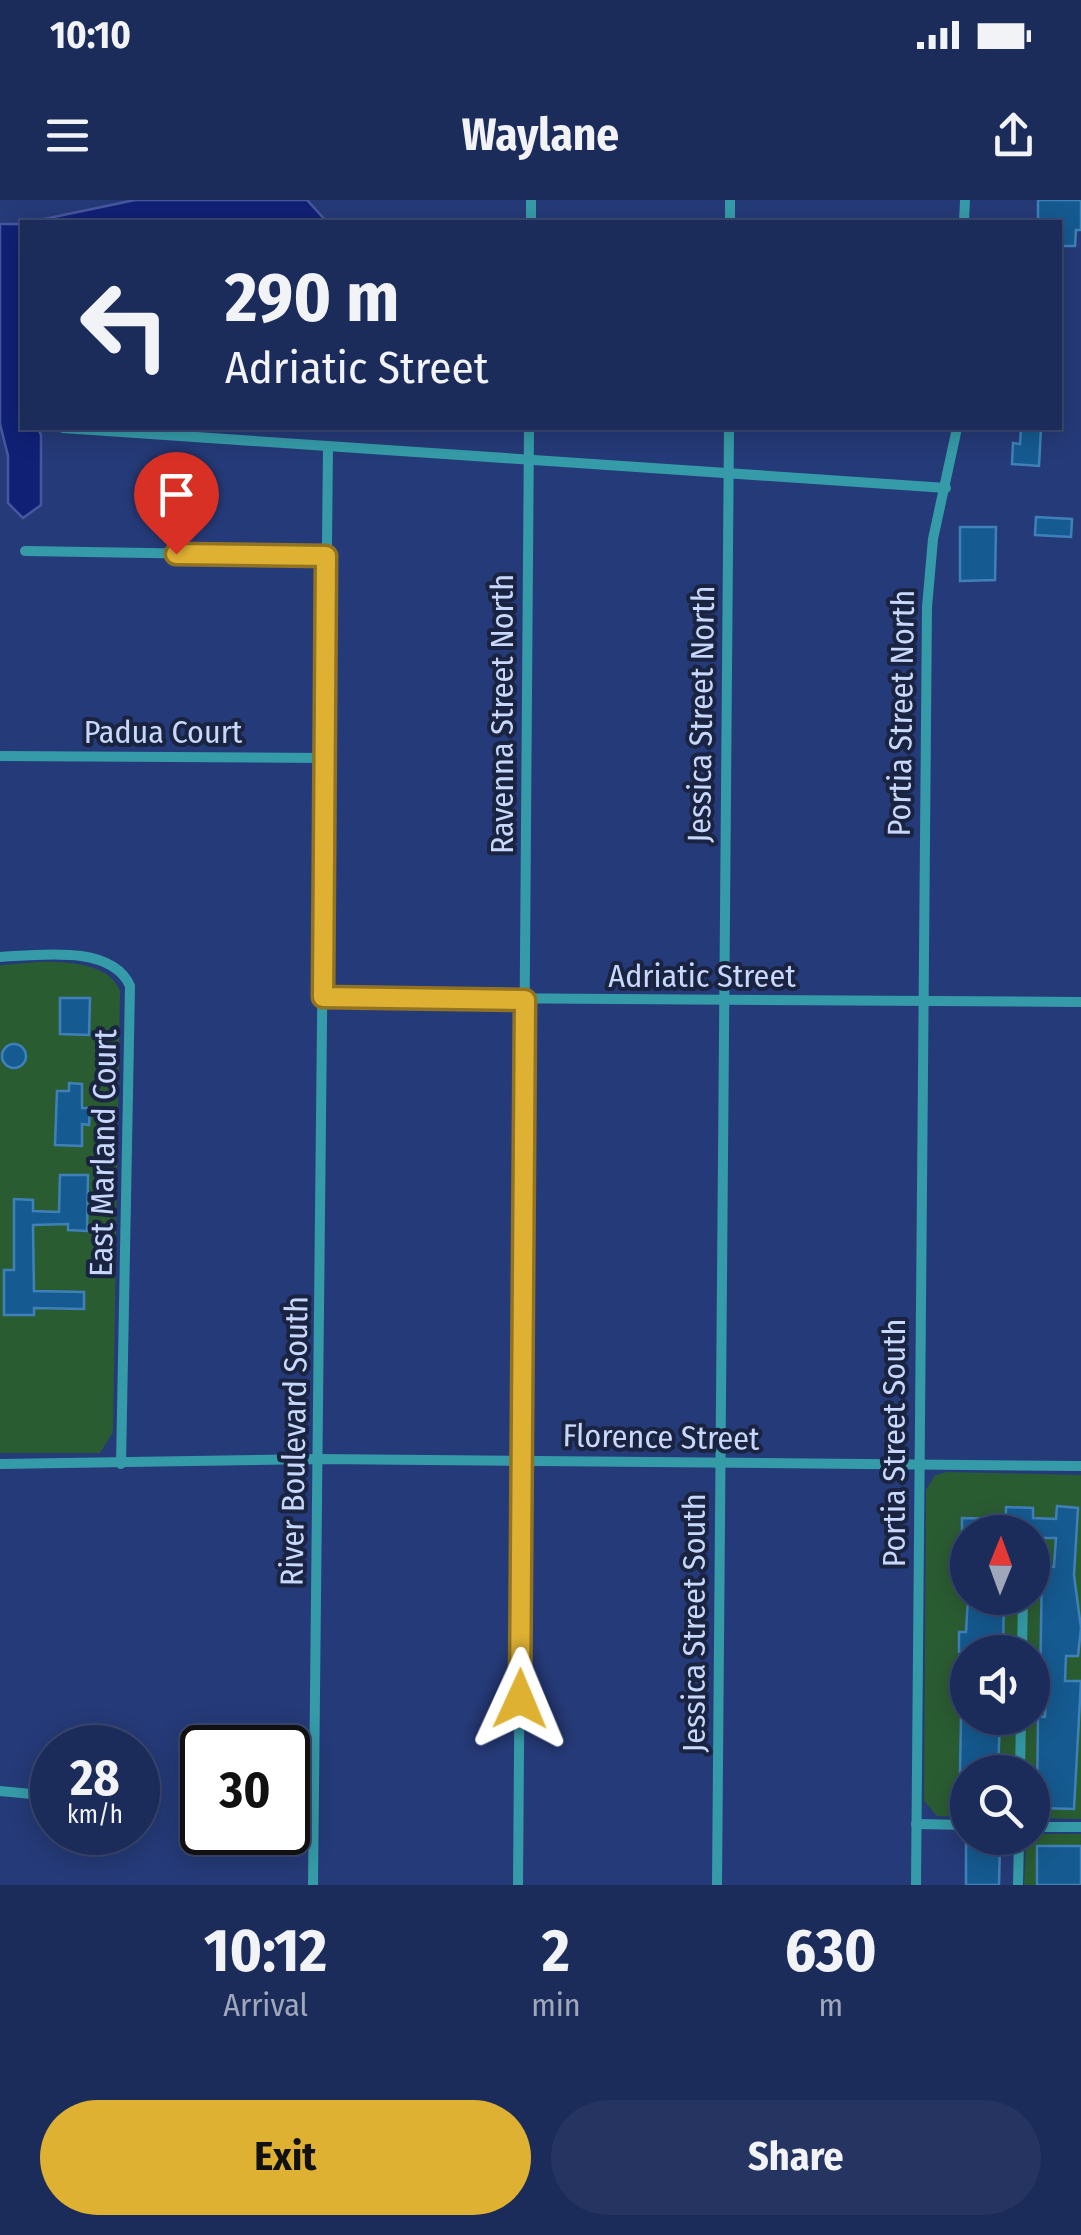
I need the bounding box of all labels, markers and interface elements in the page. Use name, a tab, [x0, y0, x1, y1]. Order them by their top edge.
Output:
text: 10:10	[50, 12, 131, 58]
icon: menu	[40, 108, 95, 163]
text: Waylane	[462, 108, 619, 162]
icon: share	[986, 108, 1041, 163]
text: 290 m	[225, 256, 399, 340]
icon: left	[60, 260, 190, 390]
text: Adriatic Street	[225, 341, 488, 395]
pin	[134, 452, 219, 555]
icon: arrive	[149, 467, 204, 522]
street label: Ravenna Street North	[483, 574, 521, 854]
street label: Jessica Street North	[680, 585, 722, 843]
street label: Portia Street North	[880, 589, 922, 837]
street label: Padua Court	[84, 713, 243, 751]
street label: Adriatic Street	[608, 957, 796, 995]
street label: East Marland Court	[82, 1028, 124, 1277]
street label: River Boulevard South	[272, 1296, 316, 1586]
street label: Portia Street South	[875, 1319, 913, 1567]
street label: Florence Street	[562, 1416, 760, 1458]
street label: Jessica Street South	[675, 1493, 713, 1753]
north arrow	[950, 1515, 1050, 1615]
map controls	[950, 1515, 1050, 1855]
button: sound	[950, 1635, 1050, 1735]
position arrow	[468, 1647, 572, 1751]
speed limit sign: 30	[180, 1725, 310, 1855]
text: 28	[70, 1748, 120, 1808]
button: search	[950, 1755, 1050, 1855]
text: km/h	[67, 1800, 123, 1830]
text: 10:12	[204, 1915, 327, 1987]
text: 2	[542, 1915, 570, 1987]
text: 630	[785, 1915, 877, 1987]
text: Arrival	[223, 1986, 308, 2024]
text: min	[531, 1986, 581, 2024]
text: m	[819, 1986, 843, 2024]
button: Exit	[40, 2100, 531, 2215]
button: Share	[551, 2100, 1041, 2215]

